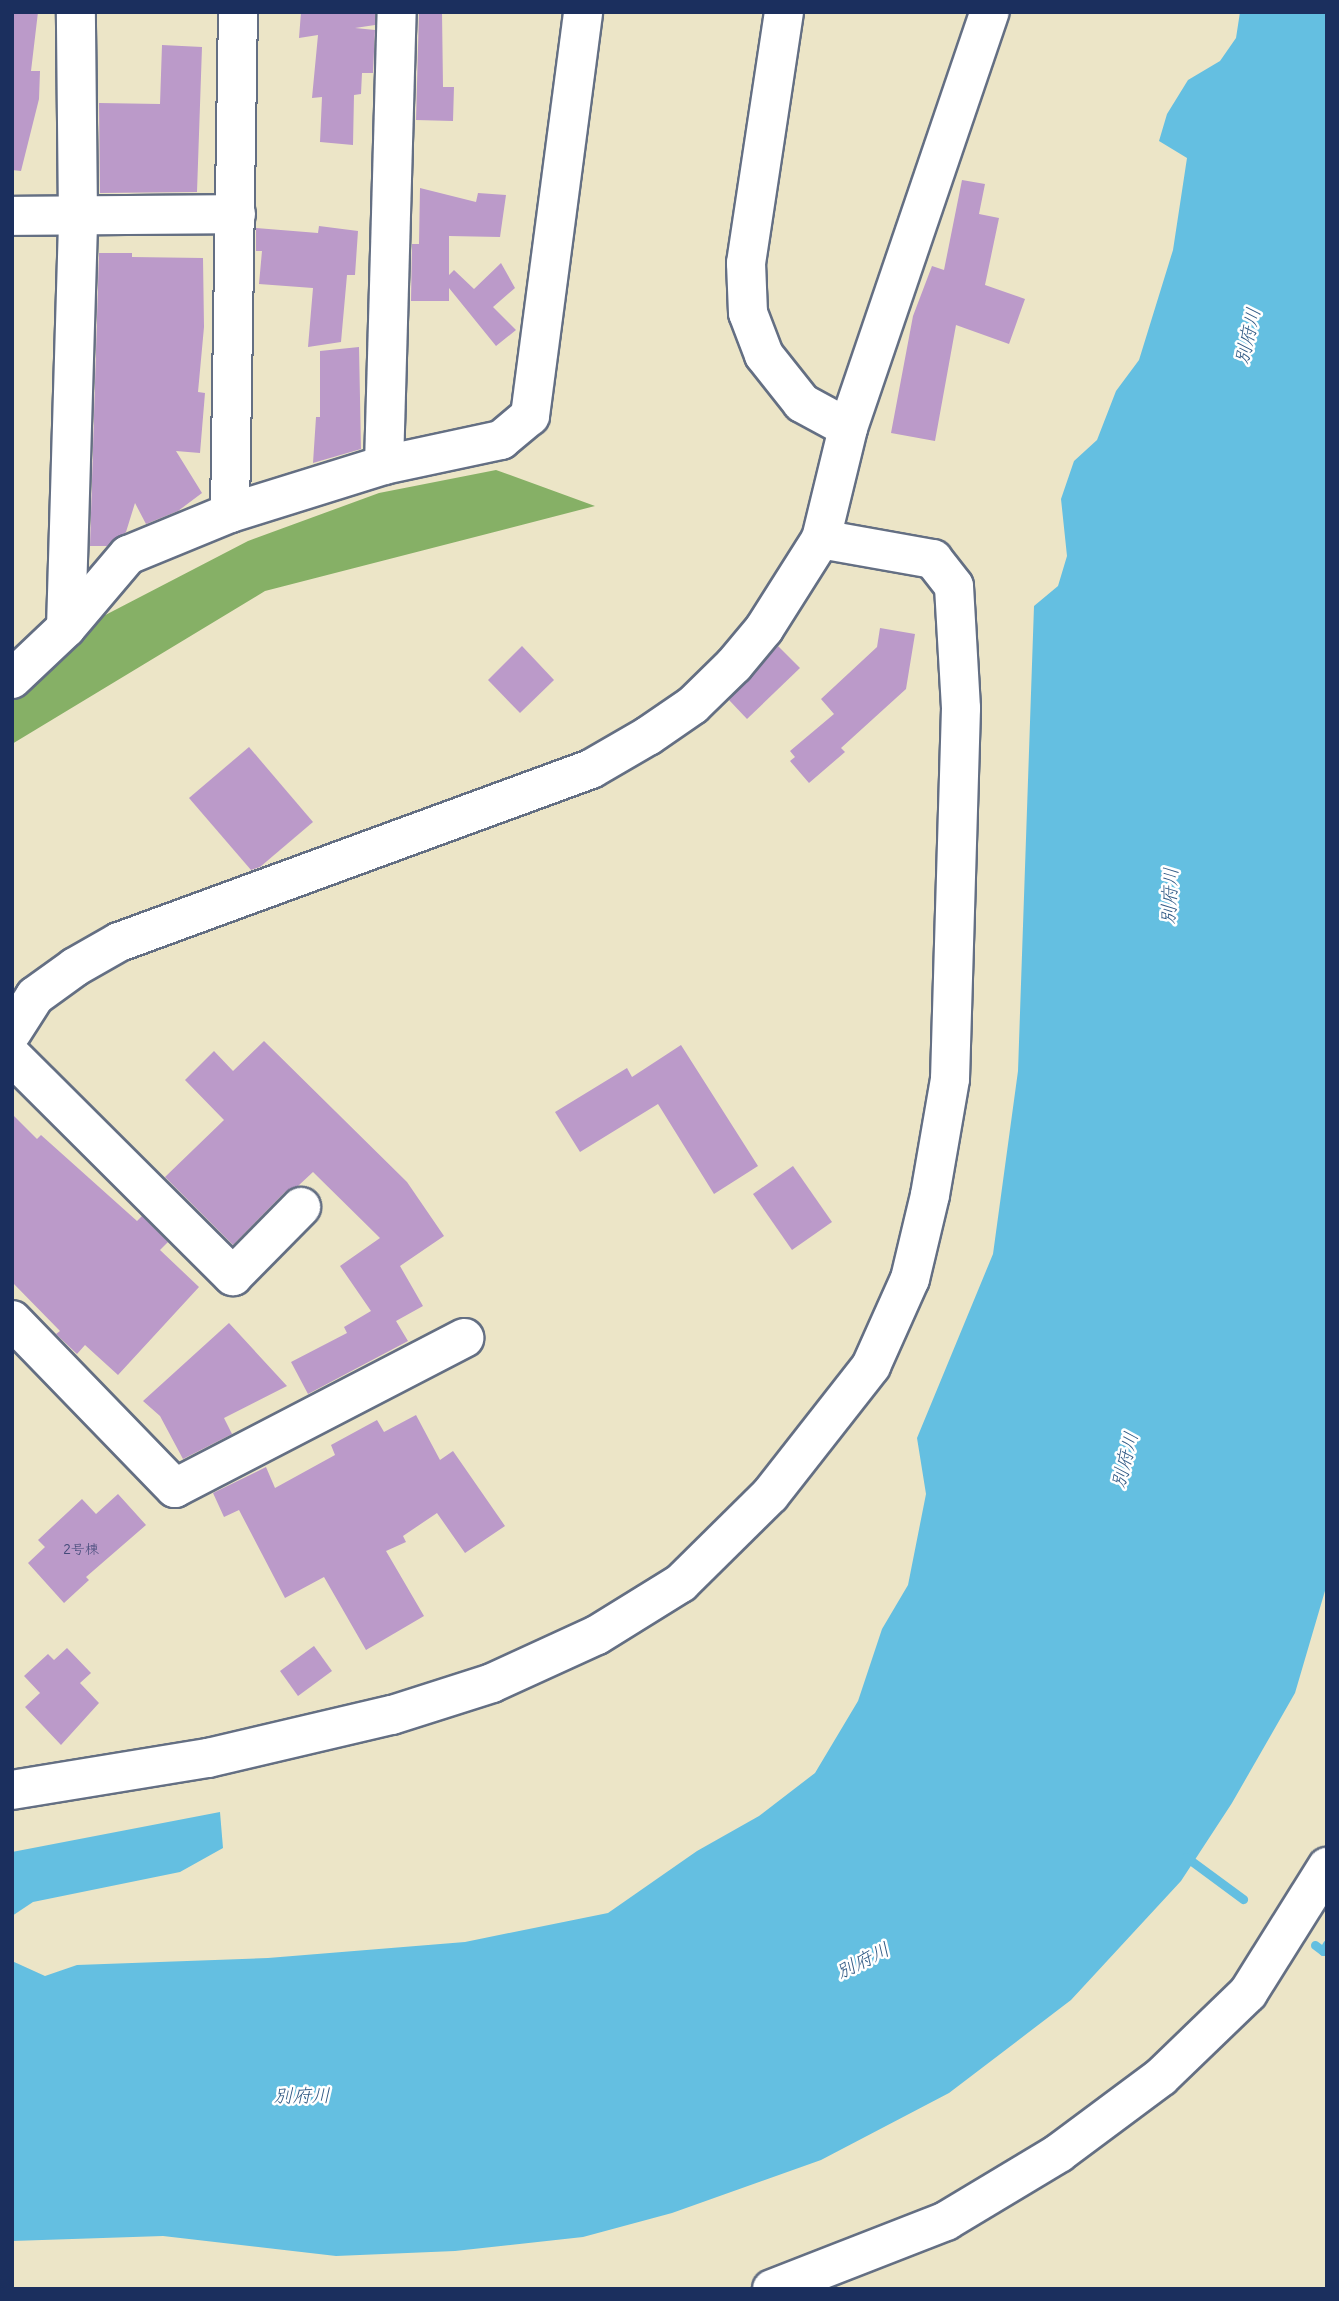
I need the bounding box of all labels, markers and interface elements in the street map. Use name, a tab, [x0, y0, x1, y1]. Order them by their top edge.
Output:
water label: 別府川	[1230, 306, 1266, 366]
water label: 別府川	[1157, 867, 1183, 925]
water label: 別府川	[1107, 1430, 1143, 1490]
house number: 2号棟	[63, 1541, 99, 1557]
water label: 別府川	[832, 1938, 894, 1984]
water label: 別府川	[273, 2084, 331, 2108]

